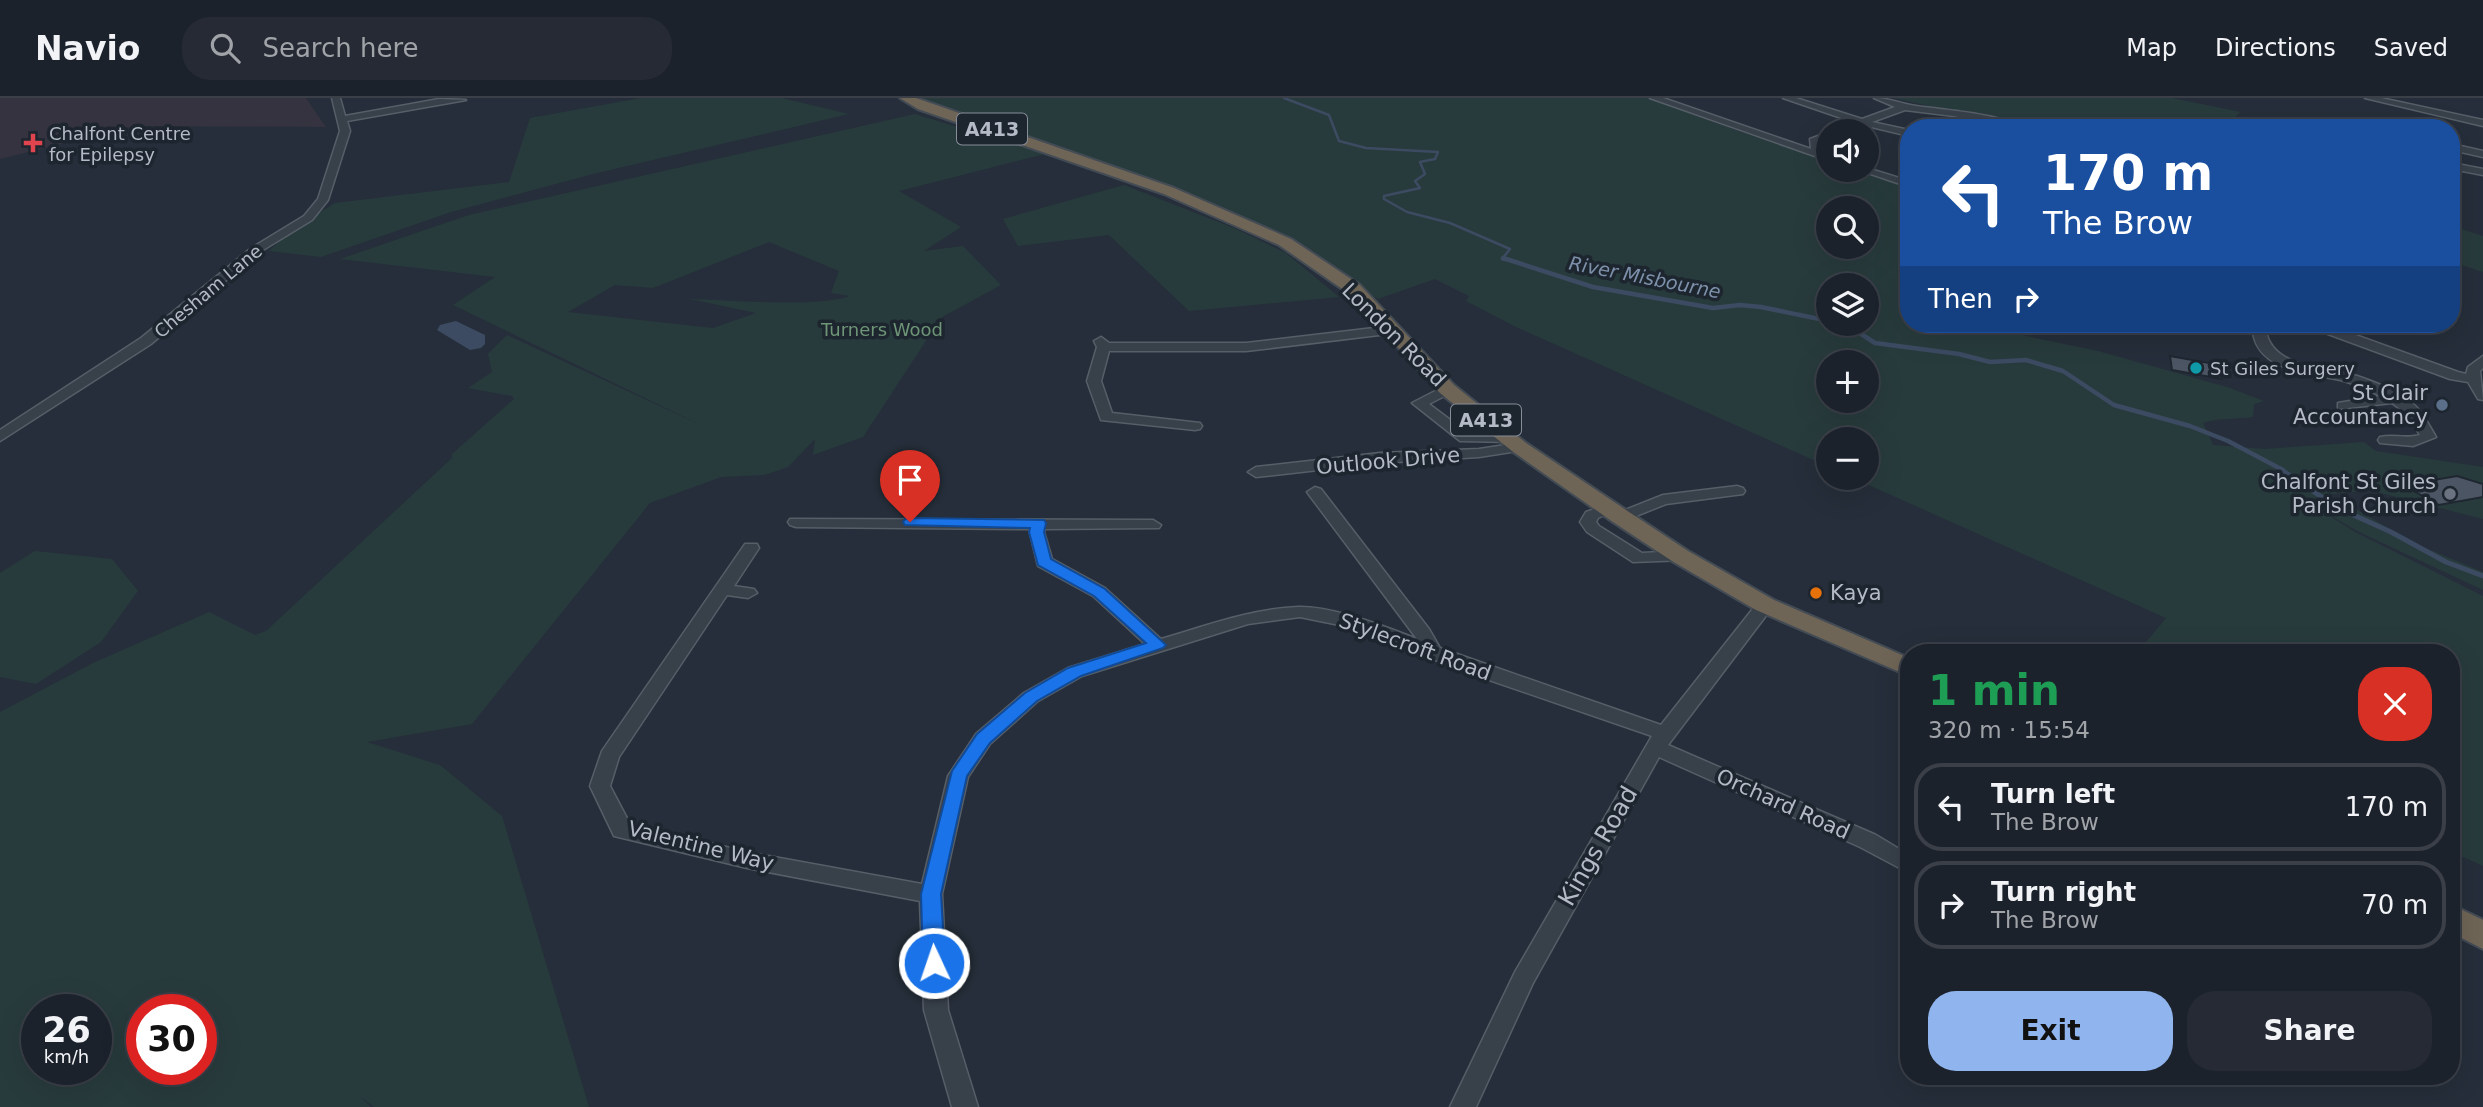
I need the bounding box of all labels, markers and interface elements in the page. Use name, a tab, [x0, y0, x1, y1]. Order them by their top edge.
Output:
search box	[182, 17, 672, 80]
text: Navio	[35, 29, 140, 68]
icon: search	[206, 29, 244, 67]
text: Search here	[262, 33, 419, 63]
text: Map	[2126, 34, 2177, 62]
text: Directions	[2215, 34, 2336, 62]
text: Saved	[2374, 34, 2448, 62]
road number: A413	[957, 114, 1027, 144]
map controls	[1816, 119, 1879, 490]
button: sound	[1816, 119, 1879, 182]
place label: Chalfont Centre for Epilepsy	[49, 123, 191, 165]
marker: Chalfont Centre for Epilepsy	[23, 133, 43, 153]
text: 170 m	[2043, 145, 2213, 202]
icon: left	[1928, 147, 2019, 238]
button: search	[1816, 196, 1879, 259]
text: The Brow	[2043, 204, 2193, 242]
street label: Chesham Lane	[150, 240, 266, 342]
water label: River Misbourne	[1567, 251, 1723, 303]
button: layers	[1816, 273, 1879, 336]
street label: London Road	[1337, 278, 1451, 392]
icon: right	[2007, 280, 2045, 318]
text: Then	[1928, 284, 1993, 314]
park label: Turners Wood	[820, 319, 943, 340]
button: +	[1816, 350, 1879, 413]
place label: St Giles Surgery	[2210, 358, 2355, 379]
marker: St Giles Surgery	[2188, 360, 2204, 376]
place label: St Clair Accountancy	[2293, 381, 2428, 429]
marker: St Clair Accountancy	[2434, 397, 2450, 413]
road number: A413	[1451, 404, 1521, 436]
button: −	[1816, 427, 1879, 490]
street label: Outlook Drive	[1315, 443, 1461, 479]
pin	[880, 450, 940, 522]
icon: arrive	[891, 461, 929, 499]
place label: Chalfont St Giles Parish Church	[2261, 470, 2436, 518]
marker: Chalfont St Giles Parish Church	[2442, 486, 2458, 502]
place label: Kaya	[1830, 581, 1882, 605]
marker: Kaya	[1808, 585, 1824, 601]
street label: Stylecroft Road	[1336, 608, 1494, 686]
text: 1 min	[1928, 666, 2060, 715]
button: close	[2358, 667, 2432, 741]
text: 320 m · 15:54	[1928, 717, 2090, 743]
street label: Orchard Road	[1713, 764, 1853, 844]
text: Turn left	[1991, 779, 2115, 809]
street label: Kings Road	[1553, 781, 1643, 911]
icon: left	[1932, 788, 1970, 826]
text: 170 m	[2345, 792, 2428, 822]
text: The Brow	[1991, 809, 2099, 835]
street label: Valentine Way	[626, 816, 776, 876]
text: Turn right	[1991, 877, 2136, 907]
icon: right	[1932, 886, 1970, 924]
text: 70 m	[2361, 890, 2428, 920]
text: The Brow	[1991, 907, 2099, 933]
position arrow	[897, 926, 971, 1000]
button: Exit	[1928, 991, 2173, 1071]
button: Share	[2187, 991, 2432, 1071]
speed limit sign: 30	[126, 994, 217, 1085]
text: 26	[42, 1010, 91, 1050]
text: km/h	[44, 1046, 89, 1067]

